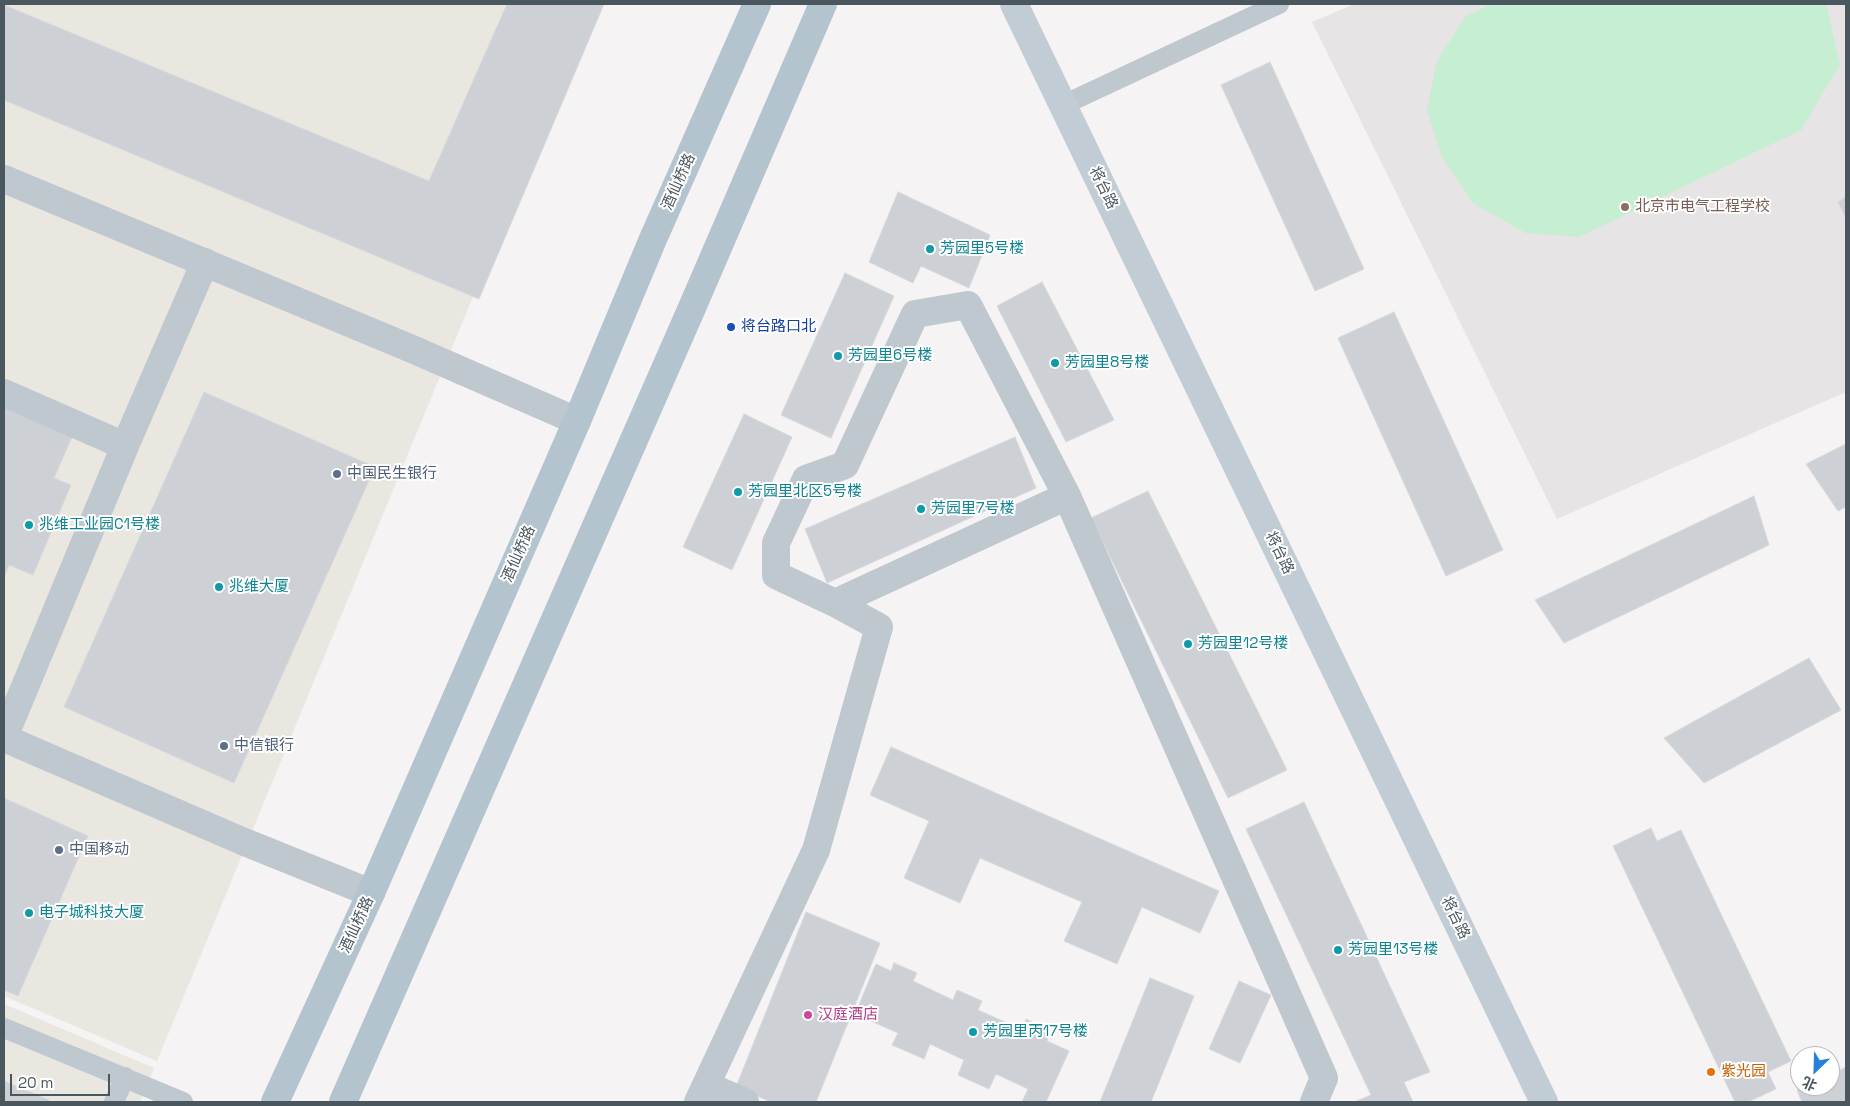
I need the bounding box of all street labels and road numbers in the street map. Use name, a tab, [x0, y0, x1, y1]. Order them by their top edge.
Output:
street label: 酒仙桥路	[659, 151, 699, 213]
street label: 将台路	[1085, 164, 1121, 212]
street label: 酒仙桥路	[499, 523, 539, 585]
street label: 将台路	[1261, 529, 1297, 577]
street label: 酒仙桥路	[336, 894, 378, 956]
street label: 将台路	[1437, 894, 1473, 942]

